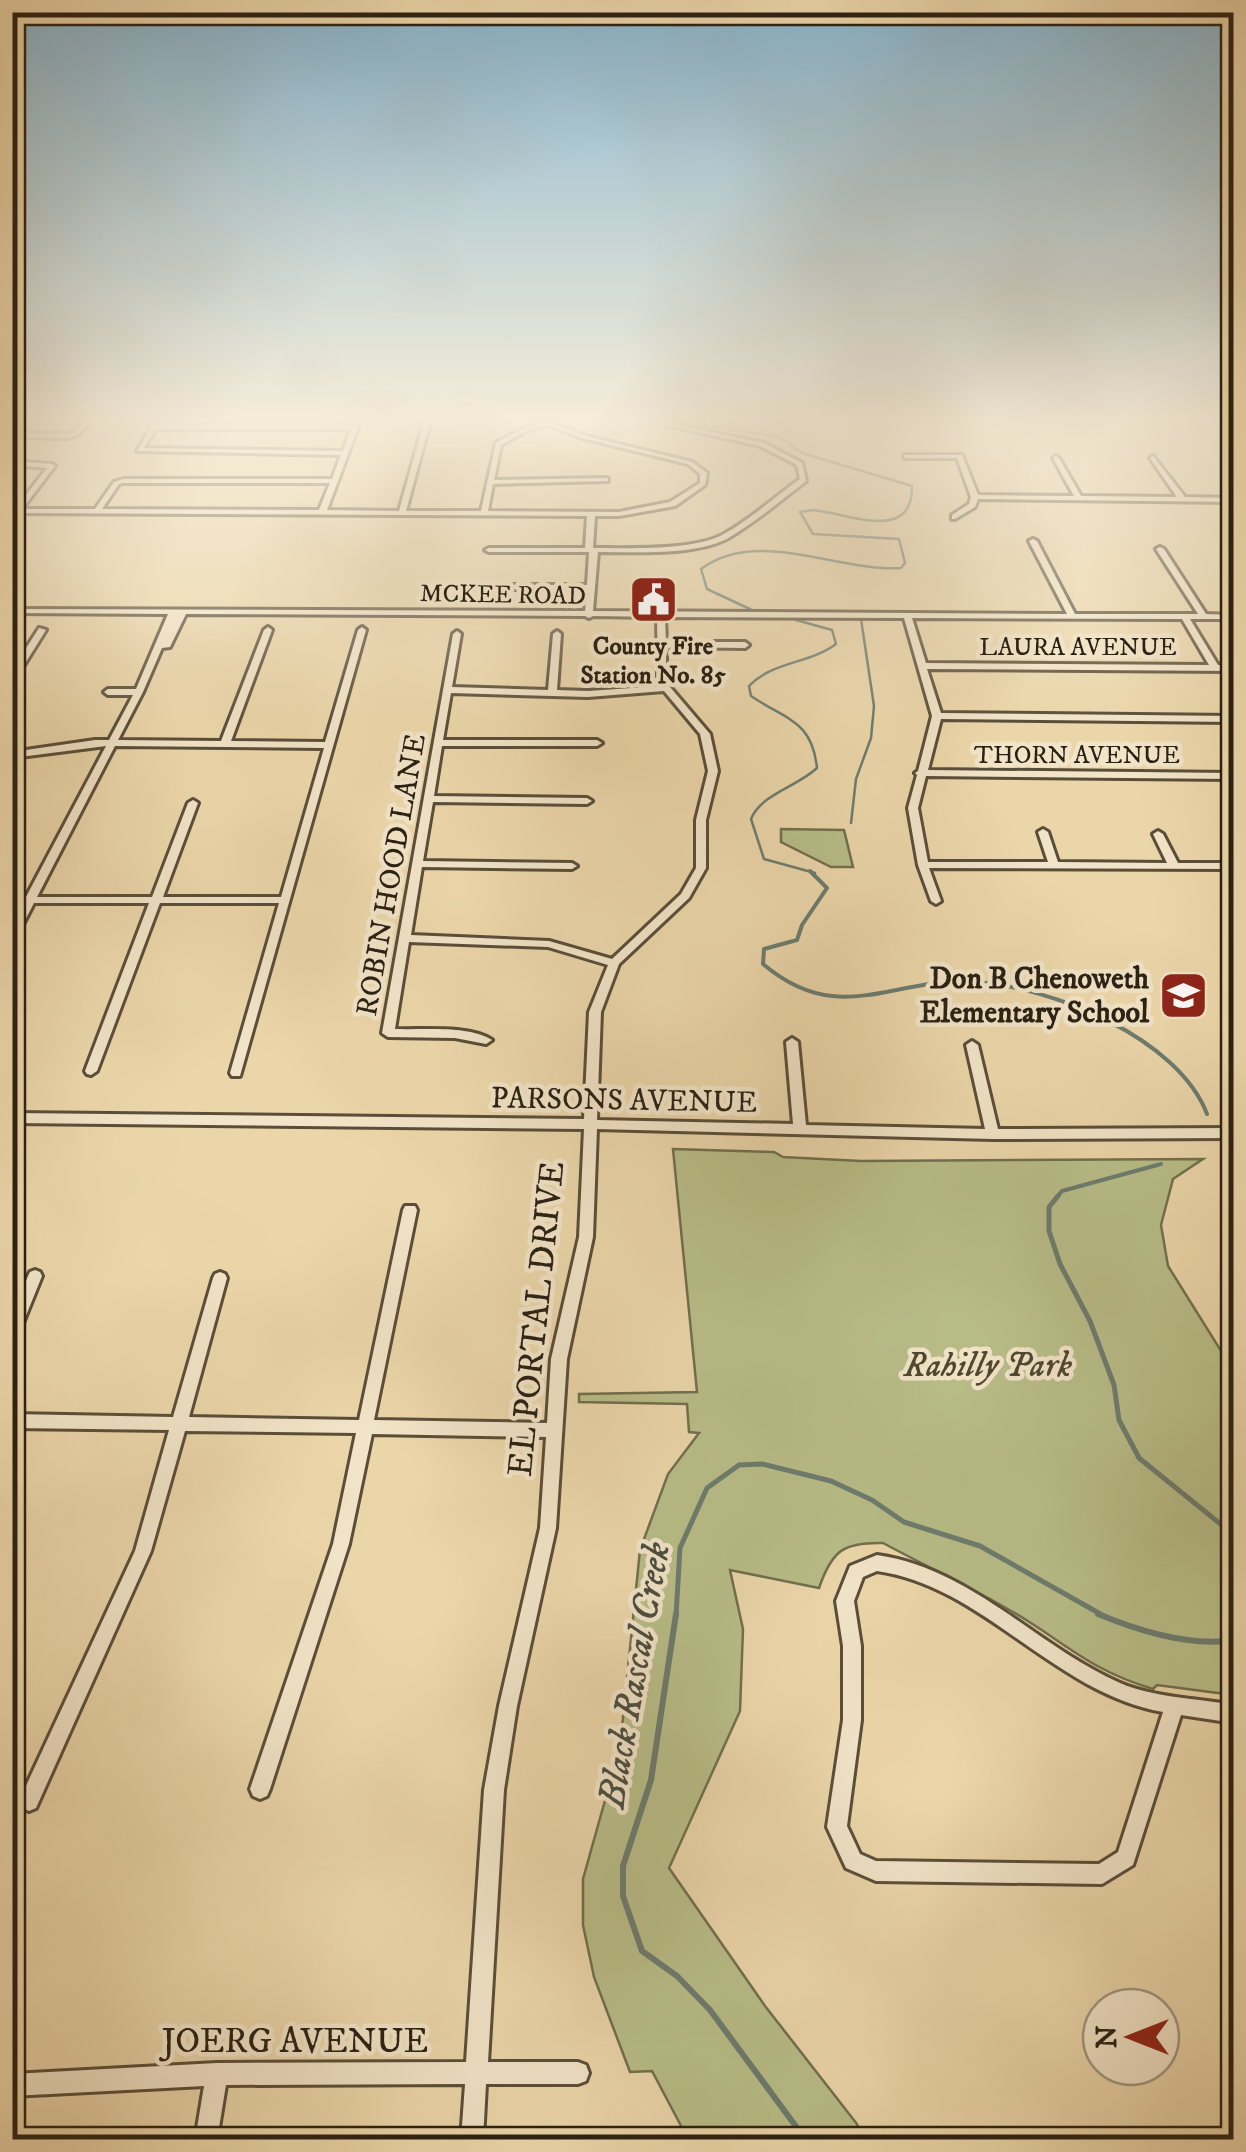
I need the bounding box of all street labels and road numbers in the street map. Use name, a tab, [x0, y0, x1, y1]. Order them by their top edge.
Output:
street label: MCKEE ROAD	[420, 578, 586, 612]
street label: LAURA AVENUE	[979, 632, 1177, 663]
street label: ROBIN HOOD LANE	[349, 731, 435, 1019]
street label: THORN AVENUE	[974, 740, 1180, 771]
street label: PARSONS AVENUE	[490, 1080, 758, 1122]
street label: EL PORTAL DRIVE	[499, 1159, 575, 1479]
street label: JOERG AVENUE	[159, 2020, 428, 2064]

